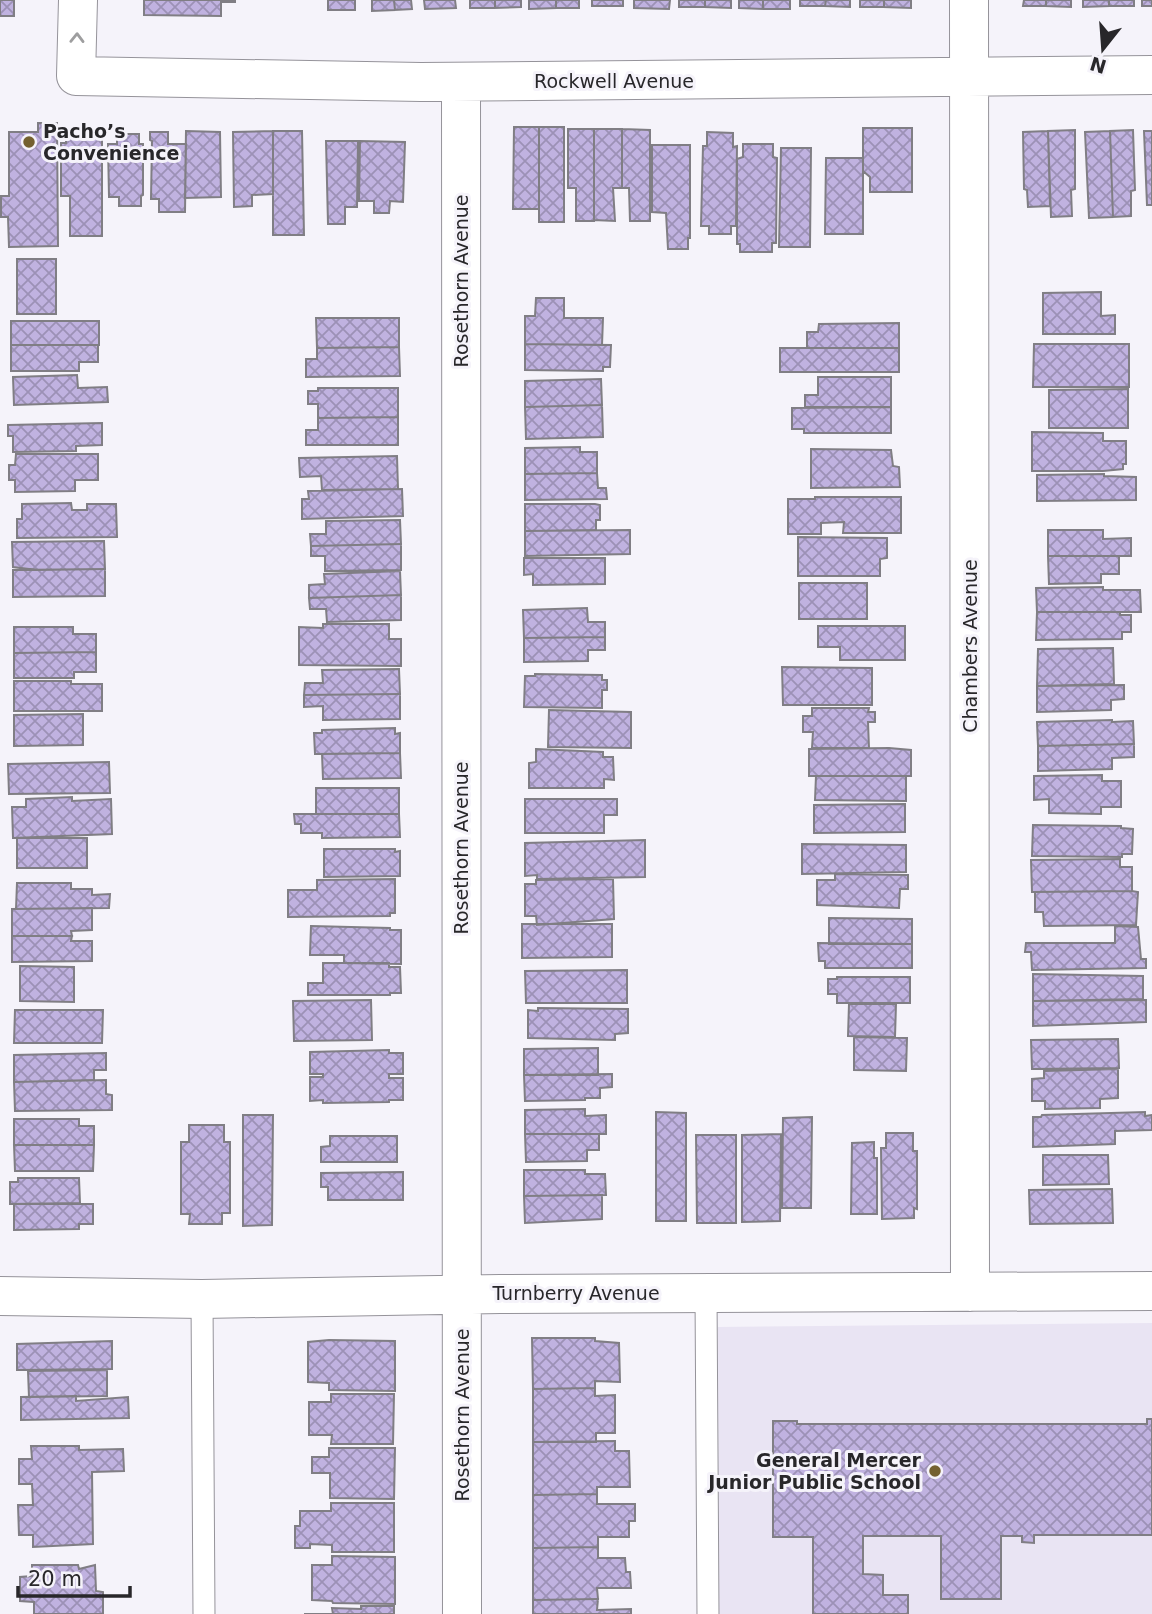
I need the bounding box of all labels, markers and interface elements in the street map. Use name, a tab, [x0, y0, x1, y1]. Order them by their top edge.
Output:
north arrow	[1068, 14, 1138, 84]
one-way arrow	[69, 32, 85, 43]
text: N	[1087, 52, 1109, 78]
street label: Rockwell Avenue	[534, 70, 694, 92]
place label: Pacho’s Convenience	[43, 120, 179, 164]
marker: Pacho’s Convenience	[21, 134, 37, 150]
street label: Rosethorn Avenue	[450, 195, 472, 367]
street label: Chambers Avenue	[959, 559, 981, 733]
street label: Rosethorn Avenue	[450, 762, 472, 934]
street label: Turnberry Avenue	[491, 1282, 660, 1304]
street label: Rosethorn Avenue	[451, 1329, 473, 1501]
place label: General Mercer Junior Public School	[706, 1449, 922, 1493]
marker: General Mercer Junior Public School	[927, 1463, 943, 1479]
scale bar	[18, 1554, 130, 1598]
text: 20 m	[28, 1567, 82, 1591]

